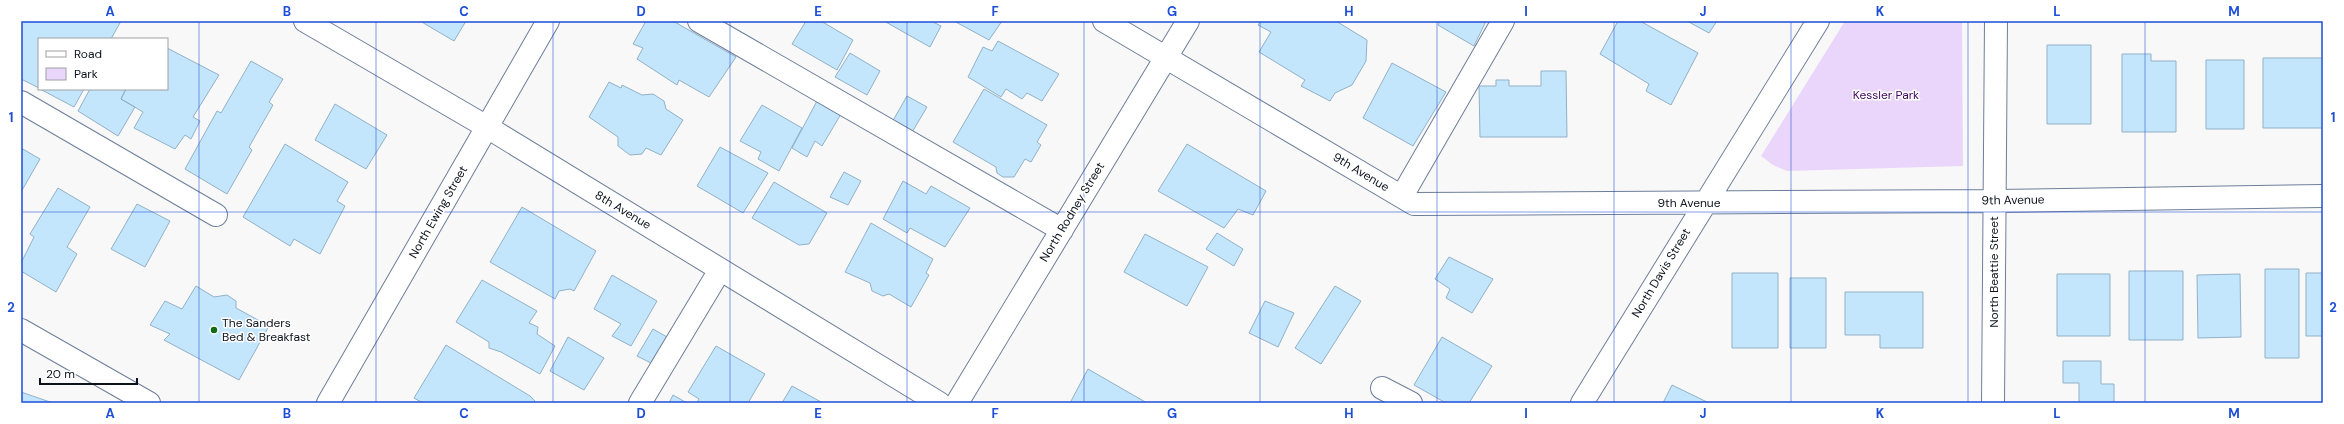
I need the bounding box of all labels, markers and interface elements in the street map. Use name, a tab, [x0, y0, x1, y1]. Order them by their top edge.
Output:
text: A	[105, 3, 115, 20]
text: B	[283, 3, 291, 20]
text: C	[459, 3, 469, 20]
text: D	[636, 3, 646, 20]
text: E	[814, 3, 822, 20]
text: F	[991, 3, 999, 20]
text: G	[1167, 3, 1177, 20]
text: H	[1344, 3, 1354, 20]
text: I	[1524, 3, 1528, 20]
text: J	[1699, 3, 1707, 20]
text: K	[1876, 3, 1885, 20]
text: L	[2053, 3, 2061, 20]
text: M	[2228, 3, 2240, 20]
legend	[38, 38, 168, 90]
text: Road	[74, 46, 102, 62]
text: Park	[74, 66, 98, 82]
park label: Kessler Park	[1853, 87, 1919, 103]
text: 1	[9, 109, 13, 126]
text: 1	[2331, 109, 2335, 126]
street label: 9th Avenue	[1330, 149, 1392, 195]
street label: North Rodney Street	[1036, 159, 1108, 265]
street label: North Ewing Street	[405, 163, 471, 261]
street label: 8th Avenue	[592, 187, 654, 233]
street label: 9th Avenue	[1981, 191, 2045, 209]
street label: 9th Avenue	[1657, 195, 1721, 211]
street label: North Beattie Street	[1986, 216, 2002, 328]
street label: North Davis Street	[1628, 225, 1694, 321]
text: 2	[7, 299, 15, 316]
text: 2	[2329, 299, 2337, 316]
place label: The Sanders Bed & Breakfast	[222, 315, 311, 345]
marker: The Sanders Bed & Breakfast	[209, 325, 219, 335]
scale bar	[40, 360, 137, 386]
text: 20 m	[46, 366, 75, 382]
text: A	[105, 405, 115, 422]
text: B	[283, 405, 291, 422]
text: C	[459, 405, 469, 422]
text: D	[636, 405, 646, 422]
text: E	[814, 405, 822, 422]
text: F	[991, 405, 999, 422]
text: G	[1167, 405, 1177, 422]
text: H	[1344, 405, 1354, 422]
text: I	[1524, 405, 1528, 422]
text: J	[1699, 405, 1707, 422]
text: K	[1876, 405, 1885, 422]
text: L	[2053, 405, 2061, 422]
text: M	[2228, 405, 2240, 422]

